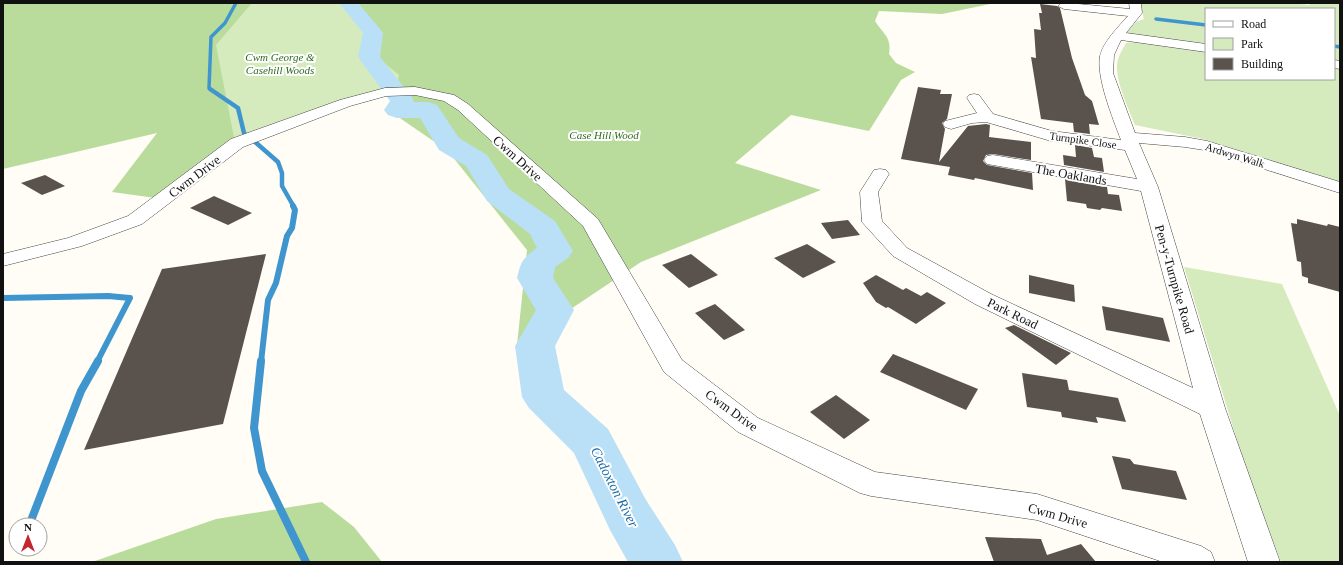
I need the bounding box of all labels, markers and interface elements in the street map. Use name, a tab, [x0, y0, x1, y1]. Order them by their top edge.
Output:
legend	[1205, 8, 1335, 80]
text: Road	[1241, 17, 1266, 31]
text: Park	[1241, 37, 1263, 51]
park label: Cwm George & Casehill Woods	[245, 51, 315, 76]
text: Building	[1241, 57, 1283, 71]
park label: Case Hill Wood	[569, 129, 639, 141]
street label: Turnpike Close	[1049, 129, 1117, 151]
street label: Cwm Drive	[490, 132, 546, 185]
street label: Ardwyn Walk	[1204, 140, 1267, 170]
street label: Cwm Drive	[165, 152, 223, 201]
street label: The Oaklands	[1034, 161, 1108, 188]
street label: Pen-y-Turnpike Road	[1152, 223, 1197, 336]
street label: Park Road	[985, 295, 1041, 332]
street label: Cwm Drive	[703, 386, 761, 435]
water label: Cadoxton River	[588, 444, 642, 530]
street label: Cwm Drive	[1026, 500, 1089, 531]
north arrow	[8, 517, 48, 557]
text: N	[24, 521, 32, 533]

